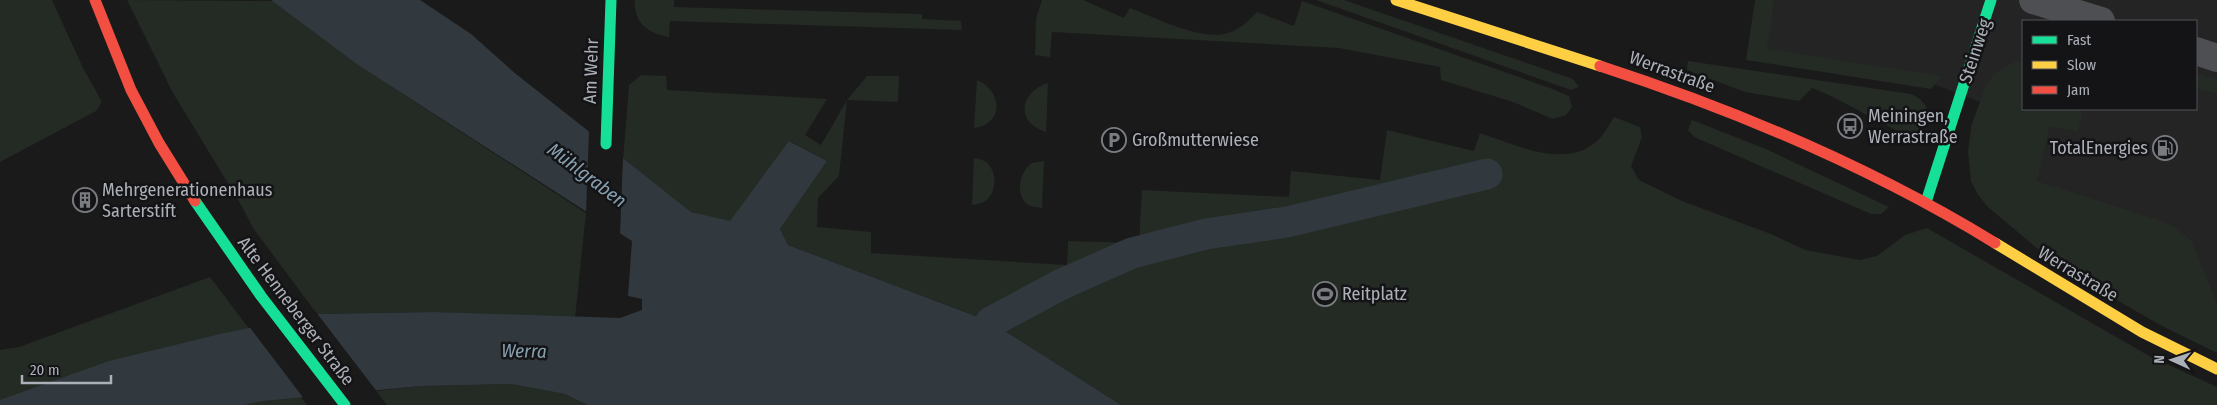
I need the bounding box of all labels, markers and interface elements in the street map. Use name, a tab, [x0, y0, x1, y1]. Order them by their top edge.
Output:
street label: Steinweg	[1954, 15, 1996, 86]
legend	[2022, 20, 2197, 110]
text: Fast	[2067, 31, 2091, 49]
street label: Am Wehr	[579, 37, 603, 104]
street label: Werrastraße	[1626, 46, 1718, 98]
text: Slow	[2067, 56, 2096, 74]
text: Jam	[2067, 81, 2090, 99]
place label: Meiningen, Werrastraße	[1868, 105, 1958, 148]
bus stop icon: Meiningen, Werrastraße	[1837, 113, 1863, 139]
parking icon: Großmutterwiese	[1101, 127, 1127, 153]
place label: Großmutterwiese	[1132, 129, 1259, 151]
fuel station icon: TotalEnergies	[2152, 135, 2178, 161]
place label: TotalEnergies	[2050, 137, 2148, 159]
water label: Mühlgraben	[543, 138, 631, 212]
place label: Mehrgenerationenhaus Sarterstift	[102, 179, 273, 222]
building icon: Mehrgenerationenhaus Sarterstift	[72, 187, 98, 213]
street label: Alte Henneberger Straße	[233, 232, 359, 390]
street label: Werrastraße	[2034, 242, 2122, 307]
sports icon: Reitplatz	[1312, 281, 1338, 307]
place label: Reitplatz	[1342, 283, 1407, 305]
north arrow	[2147, 335, 2197, 385]
water label: Werra	[501, 339, 547, 363]
scale bar	[22, 352, 111, 384]
text: N	[2151, 355, 2168, 364]
text: 20 m	[30, 361, 60, 379]

